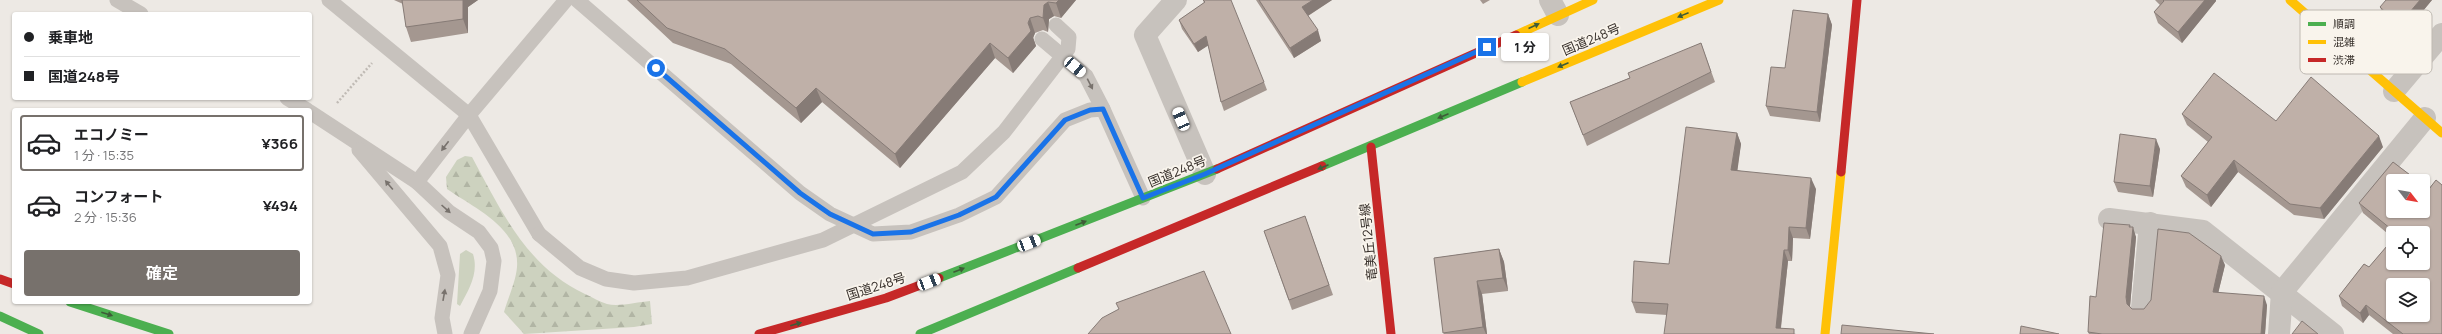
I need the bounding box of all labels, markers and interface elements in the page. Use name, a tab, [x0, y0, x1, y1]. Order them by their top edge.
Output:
legend	[2300, 10, 2432, 74]
one-way arrow	[1677, 12, 1688, 18]
text: 順調	[2333, 16, 2355, 31]
street label: 国道248号	[1559, 19, 1623, 59]
one-way arrow	[1528, 22, 1540, 28]
text: 乗車地	[48, 27, 93, 48]
callout: 1 分	[1501, 33, 1549, 61]
text: 混雑	[2333, 34, 2355, 49]
route end	[1478, 38, 1496, 56]
text: 1 分	[1514, 38, 1536, 56]
text: 渋滞	[2333, 52, 2355, 67]
car	[1062, 55, 1088, 79]
route start	[647, 59, 665, 77]
one-way arrow	[1556, 62, 1568, 68]
text: 国道248号	[48, 66, 120, 87]
one-way arrow	[1087, 78, 1093, 90]
car	[1171, 106, 1191, 132]
one-way arrow	[1438, 113, 1449, 119]
text: エコノミー	[74, 124, 149, 145]
icon: car	[26, 125, 62, 161]
text: ¥366	[261, 133, 298, 154]
one-way arrow	[441, 140, 449, 151]
text: 1 分 · 15:35	[74, 146, 134, 164]
street label: 国道248号	[1145, 151, 1209, 191]
one-way arrow	[1317, 164, 1329, 170]
north arrow	[2386, 174, 2430, 218]
map controls	[2386, 174, 2430, 322]
one-way arrow	[384, 180, 393, 191]
text: コンフォート	[74, 186, 164, 207]
icon: car	[26, 187, 62, 223]
text: ¥494	[263, 195, 298, 216]
street label: 竜美丘12号線	[1355, 203, 1381, 281]
one-way arrow	[440, 205, 451, 214]
text: 2 分 · 15:36	[74, 208, 137, 226]
one-way arrow	[1075, 219, 1087, 225]
button: locate	[2386, 226, 2430, 270]
car	[1016, 233, 1042, 253]
button: 確定	[24, 250, 300, 296]
one-way arrow	[954, 267, 965, 273]
street label: 国道248号	[844, 268, 908, 304]
car	[916, 272, 942, 292]
button: layers	[2386, 278, 2430, 322]
one-way arrow	[441, 289, 447, 302]
one-way arrow	[102, 311, 114, 317]
one-way arrow	[791, 321, 803, 327]

